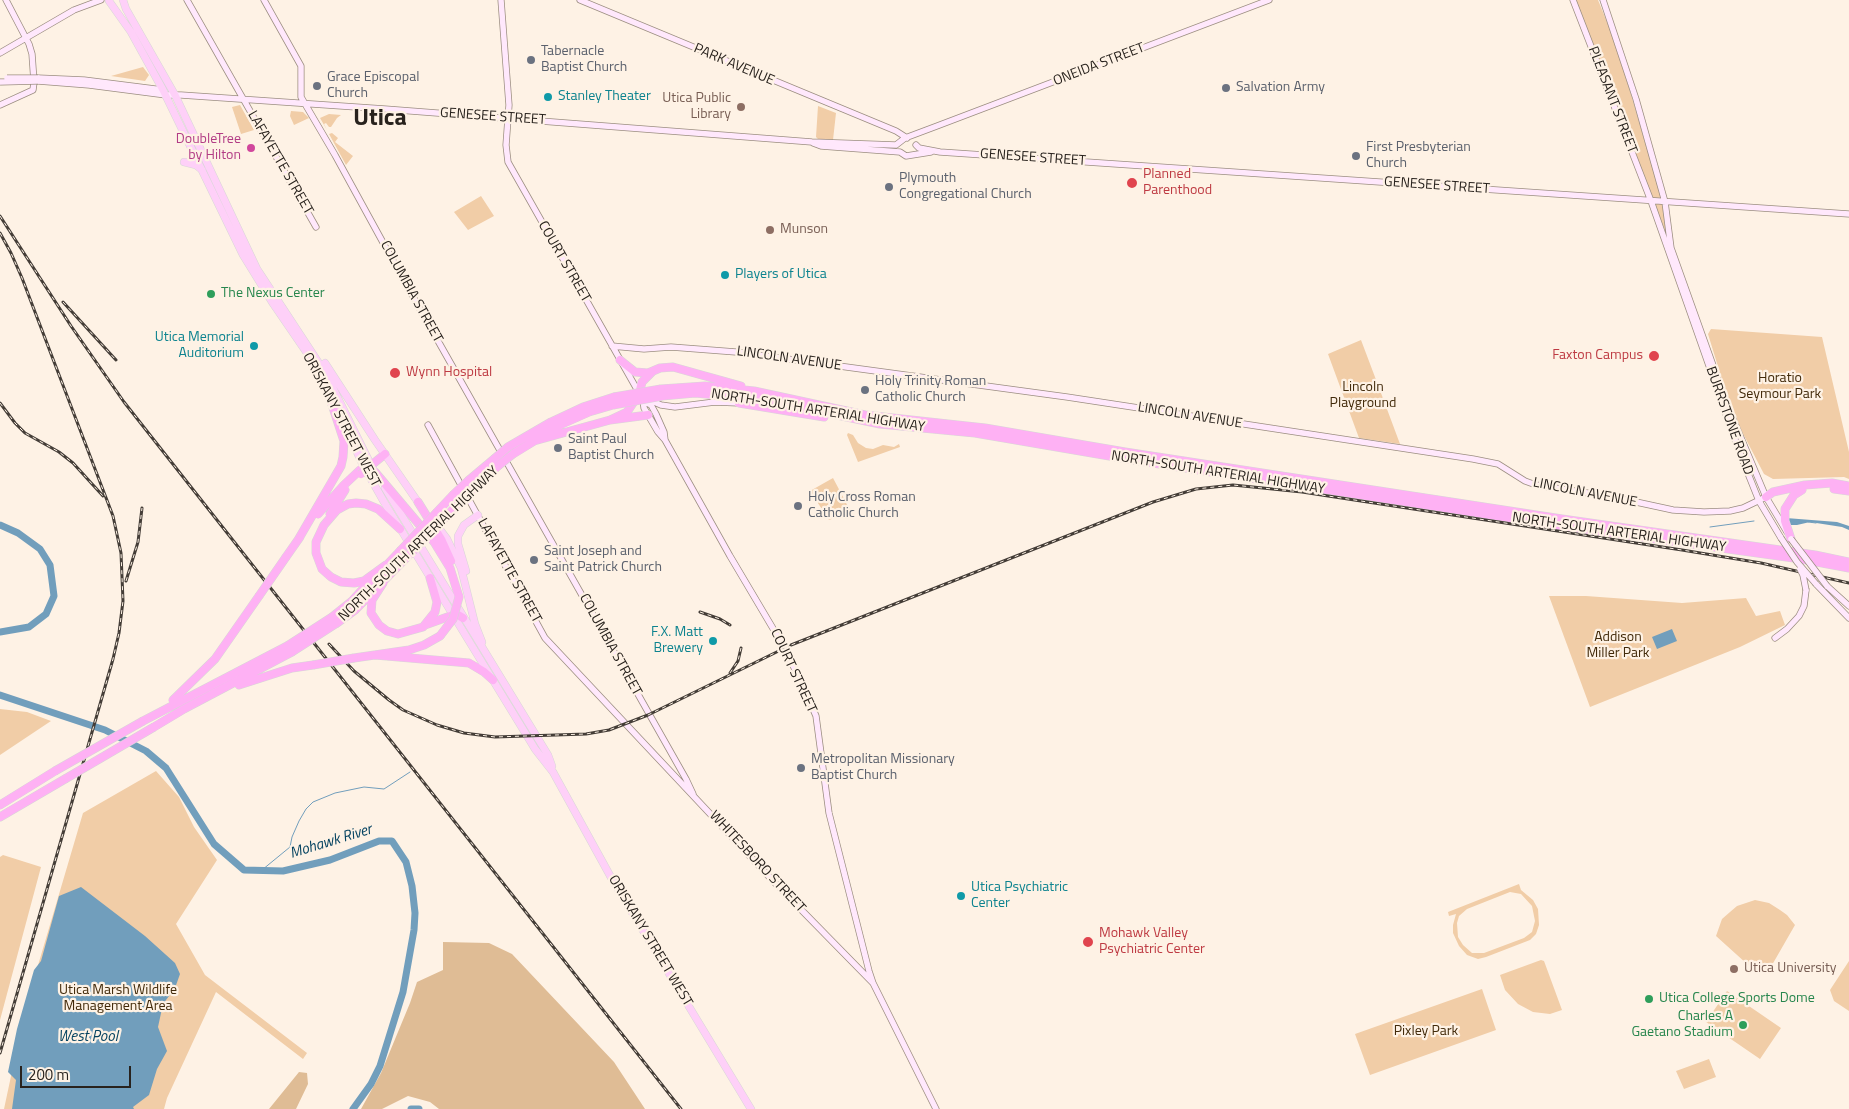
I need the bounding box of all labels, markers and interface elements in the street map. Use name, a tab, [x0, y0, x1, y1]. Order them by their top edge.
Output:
street label: PARK AVENUE	[691, 40, 777, 90]
street label: ONEIDA STREET	[1051, 40, 1147, 90]
place label: Tabernacle Baptist Church	[541, 44, 627, 76]
street label: PLEASANT STREET	[1584, 44, 1640, 156]
marker: Tabernacle Baptist Church	[525, 54, 537, 66]
place label: Grace Episcopal Church	[327, 70, 419, 102]
marker: Grace Episcopal Church	[311, 80, 323, 92]
place label: Salvation Army	[1236, 80, 1325, 96]
marker: Salvation Army	[1220, 82, 1232, 94]
place label: Stanley Theater	[558, 89, 651, 105]
marker: Stanley Theater	[542, 91, 554, 103]
place label: Utica Public Library	[662, 91, 731, 124]
marker: Utica Public Library	[735, 101, 747, 113]
district label: Utica	[353, 105, 407, 133]
street label: GENESEE STREET	[439, 105, 547, 129]
street label: LAFAYETTE STREET	[244, 108, 316, 218]
place label: DoubleTree by Hilton	[176, 132, 241, 164]
place label: First Presbyterian Church	[1366, 140, 1471, 172]
marker: DoubleTree by Hilton	[245, 142, 257, 154]
street label: GENESEE STREET	[979, 146, 1087, 170]
marker: First Presbyterian Church	[1350, 150, 1362, 162]
place label: Planned Parenthood	[1143, 167, 1212, 200]
place label: Plymouth Congregational Church	[899, 171, 1032, 203]
street label: GENESEE STREET	[1383, 174, 1491, 198]
marker: Planned Parenthood	[1125, 176, 1139, 190]
marker: Plymouth Congregational Church	[883, 181, 895, 193]
street label: COURT STREET	[534, 218, 594, 306]
place label: Munson	[780, 222, 828, 238]
marker: Munson	[764, 224, 776, 236]
street label: COLUMBIA STREET	[376, 238, 446, 346]
place label: Players of Utica	[735, 267, 827, 283]
marker: Players of Utica	[719, 269, 731, 281]
place label: The Nexus Center	[221, 286, 325, 302]
marker: The Nexus Center	[205, 288, 217, 300]
place label: Utica Memorial Auditorium	[155, 330, 244, 362]
marker: Utica Memorial Auditorium	[248, 340, 260, 352]
street label: LINCOLN AVENUE	[736, 343, 842, 375]
place label: Faxton Campus	[1552, 348, 1643, 364]
marker: Faxton Campus	[1647, 349, 1661, 363]
street label: ORISKANY STREET WEST	[298, 350, 384, 490]
street label: BURRSTONE ROAD	[1702, 364, 1756, 478]
place label: Wynn Hospital	[406, 365, 492, 381]
marker: Wynn Hospital	[388, 366, 402, 380]
park label: Horatio Seymour Park	[1739, 371, 1821, 404]
place label: Holy Trinity Roman Catholic Church	[875, 374, 986, 407]
park label: Lincoln Playground	[1330, 380, 1396, 412]
marker: Holy Trinity Roman Catholic Church	[859, 384, 871, 396]
street label: NORTH-SOUTH ARTERIAL HIGHWAY	[710, 386, 926, 436]
street label: LINCOLN AVENUE	[1137, 399, 1243, 433]
place label: Saint Paul Baptist Church	[568, 432, 654, 464]
marker: Saint Paul Baptist Church	[552, 442, 564, 454]
street label: NORTH-SOUTH ARTERIAL HIGHWAY	[1110, 448, 1326, 498]
street label: NORTH-SOUTH ARTERIAL HIGHWAY	[336, 463, 502, 625]
street label: LINCOLN AVENUE	[1532, 475, 1638, 511]
place label: Holy Cross Roman Catholic Church	[808, 490, 916, 522]
marker: Holy Cross Roman Catholic Church	[792, 500, 804, 512]
street label: NORTH-SOUTH ARTERIAL HIGHWAY	[1511, 510, 1727, 556]
street label: LAFAYETTE STREET	[473, 516, 545, 626]
place label: Saint Joseph and Saint Patrick Church	[544, 544, 662, 576]
marker: Saint Joseph and Saint Patrick Church	[528, 554, 540, 566]
street label: COLUMBIA STREET	[575, 591, 645, 699]
place label: F.X. Matt Brewery	[651, 625, 703, 658]
street label: COURT STREET	[766, 626, 820, 716]
park label: Addison Miller Park	[1586, 630, 1650, 662]
marker: F.X. Matt Brewery	[707, 635, 719, 647]
place label: Metropolitan Missionary Baptist Church	[811, 752, 955, 784]
marker: Metropolitan Missionary Baptist Church	[795, 762, 807, 774]
street label: WHITESBORO STREET	[705, 808, 809, 916]
water label: Mohawk River	[288, 821, 374, 863]
street label: ORISKANY STREET WEST	[604, 872, 696, 1010]
place label: Utica Psychiatric Center	[971, 880, 1068, 912]
marker: Utica Psychiatric Center	[955, 890, 967, 902]
place label: Mohawk Valley Psychiatric Center	[1099, 926, 1205, 959]
marker: Mohawk Valley Psychiatric Center	[1081, 935, 1095, 949]
place label: Utica University	[1744, 961, 1837, 977]
marker: Utica University	[1728, 963, 1740, 975]
park label: Utica Marsh Wildlife Management Area	[59, 983, 177, 1016]
place label: Utica College Sports Dome	[1659, 991, 1815, 1007]
marker: Utica College Sports Dome	[1643, 993, 1655, 1005]
place label: Charles A Gaetano Stadium	[1631, 1009, 1733, 1042]
marker: Charles A Gaetano Stadium	[1737, 1019, 1749, 1031]
park label: Pixley Park	[1394, 1024, 1458, 1040]
water label: West Pool	[58, 1028, 118, 1046]
scale bar	[22, 1056, 134, 1088]
text: 200 m	[28, 1063, 69, 1086]

